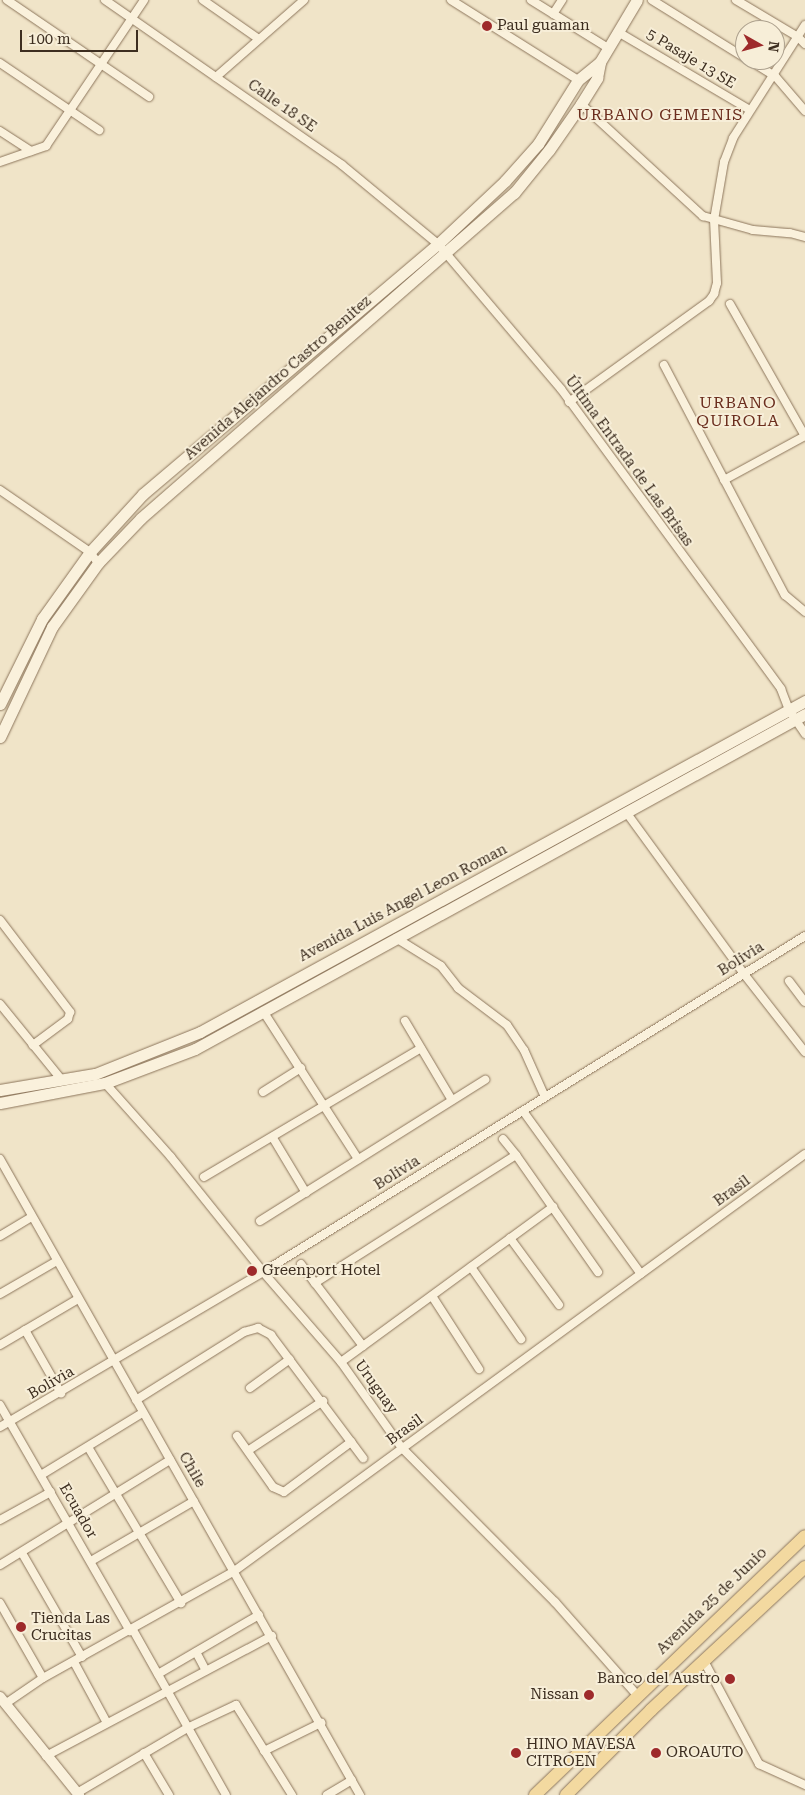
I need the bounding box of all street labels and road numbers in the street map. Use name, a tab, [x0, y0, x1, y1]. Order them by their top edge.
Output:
street label: 5 Pasaje 13 SE	[643, 25, 739, 93]
street label: Calle 18 SE	[244, 76, 320, 136]
street label: Avenida Alejandro Castro Benitez	[181, 292, 375, 464]
street label: Última Entrada de Las Brisas	[561, 372, 697, 550]
street label: Avenida Luis Angel Leon Roman	[296, 840, 510, 966]
street label: Bolivia	[715, 938, 767, 980]
street label: Bolivia	[371, 1152, 423, 1194]
street label: Brasil	[710, 1172, 754, 1210]
street label: Uruguay	[351, 1357, 401, 1417]
street label: Bolivia	[25, 1363, 77, 1403]
street label: Brasil	[383, 1411, 427, 1449]
street label: Chile	[175, 1449, 209, 1491]
street label: Ecuador	[55, 1480, 101, 1542]
street label: Avenida 25 de Junio	[653, 1544, 771, 1658]

